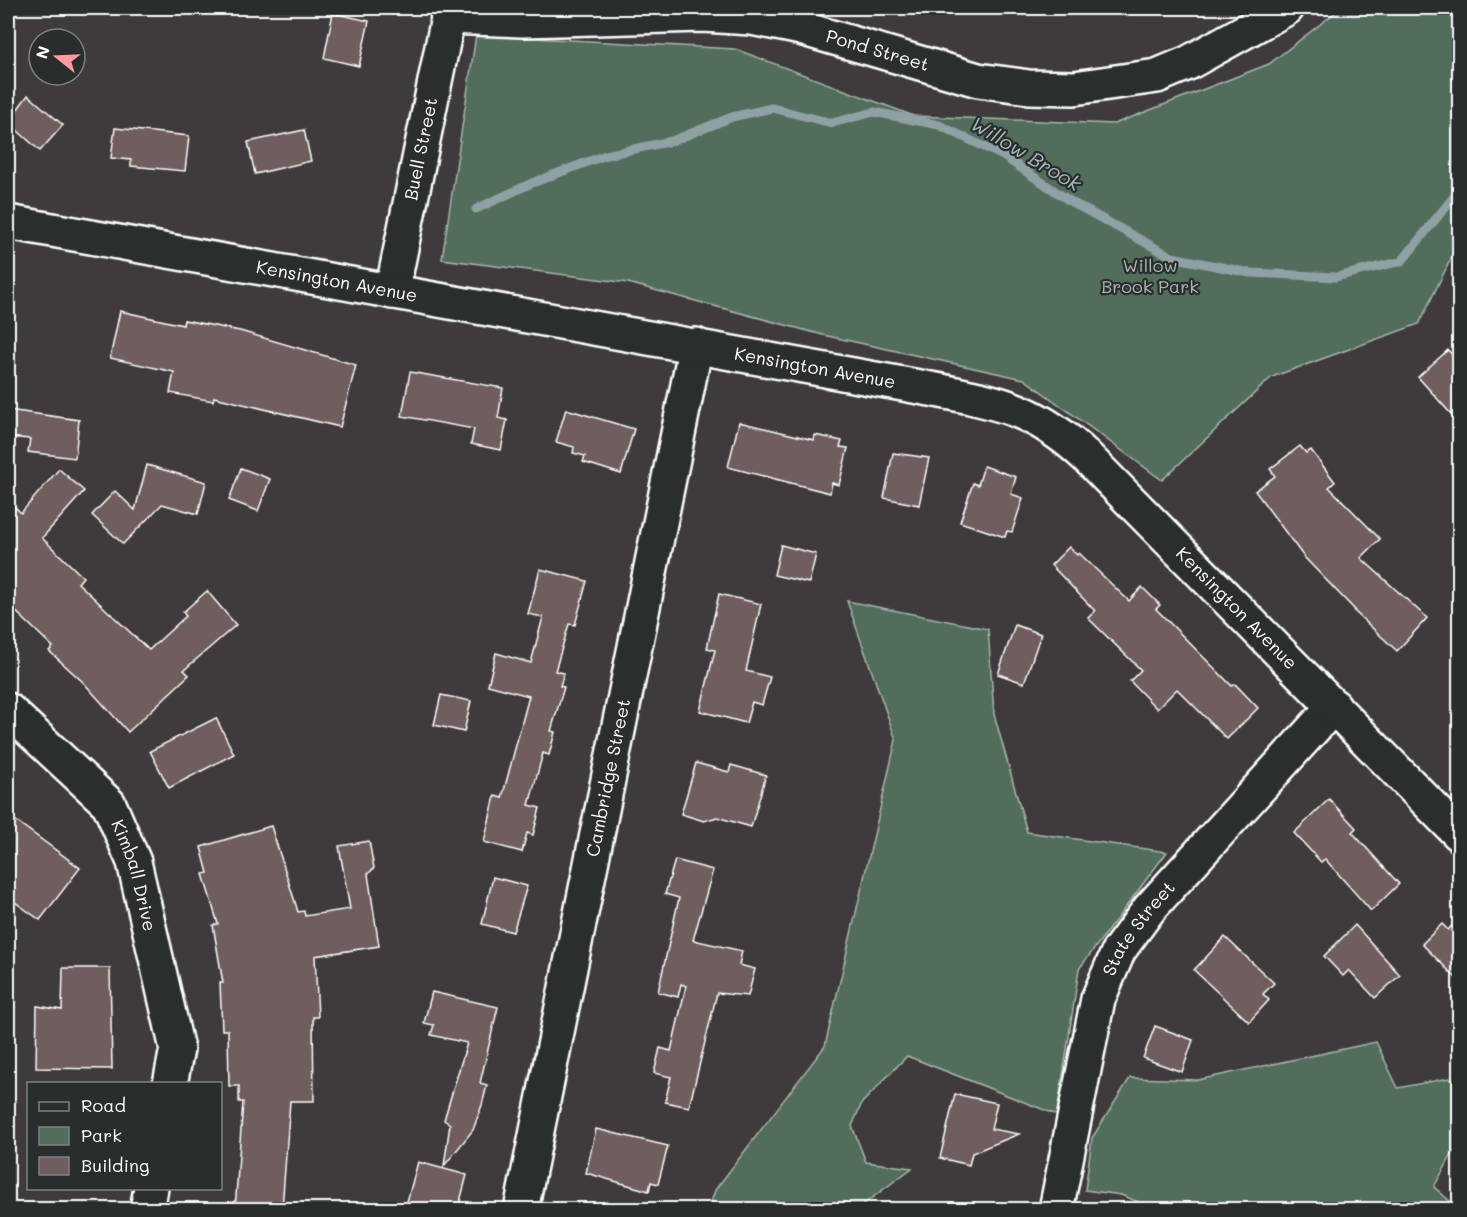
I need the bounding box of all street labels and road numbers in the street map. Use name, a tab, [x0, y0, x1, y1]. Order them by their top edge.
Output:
street label: Pond Street	[823, 23, 932, 76]
street label: Buell Street	[398, 95, 442, 202]
street label: Kensington Avenue	[254, 254, 419, 307]
street label: Kensington Avenue	[732, 341, 898, 393]
street label: Kensington Avenue	[1171, 541, 1303, 674]
street label: Cambridge Street	[580, 696, 635, 859]
street label: Kimball Drive	[106, 815, 163, 934]
street label: State Street	[1096, 876, 1180, 979]

